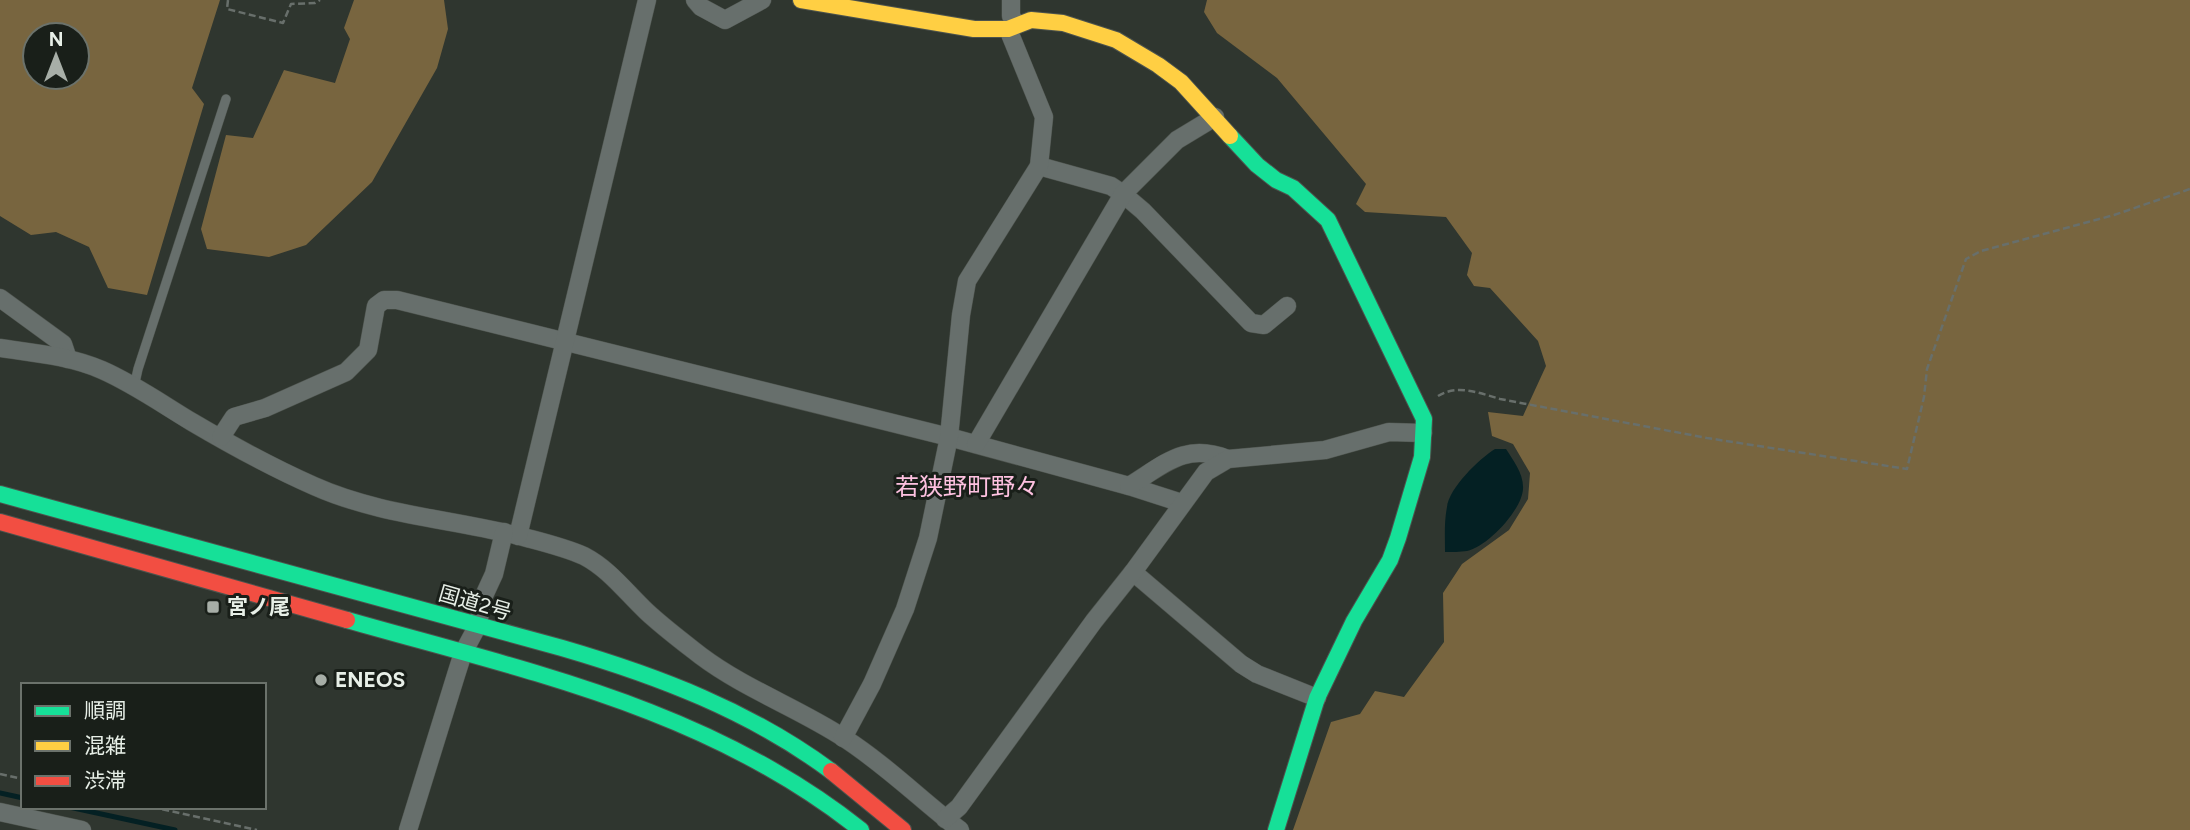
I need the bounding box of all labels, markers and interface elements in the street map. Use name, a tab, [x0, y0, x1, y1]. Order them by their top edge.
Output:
north arrow	[21, 21, 91, 91]
text: N	[49, 28, 63, 51]
district label: 若狭野町野々	[895, 472, 1039, 501]
street label: 国道2号	[436, 580, 515, 625]
place label: 宮ノ尾	[227, 594, 290, 619]
marker: 宮ノ尾	[205, 599, 221, 615]
place label: ENEOS	[335, 667, 405, 692]
marker: ENEOS	[313, 672, 329, 688]
legend	[21, 683, 266, 809]
text: 順調	[84, 698, 126, 723]
text: 混雑	[84, 733, 126, 758]
text: 渋滞	[84, 768, 126, 793]

